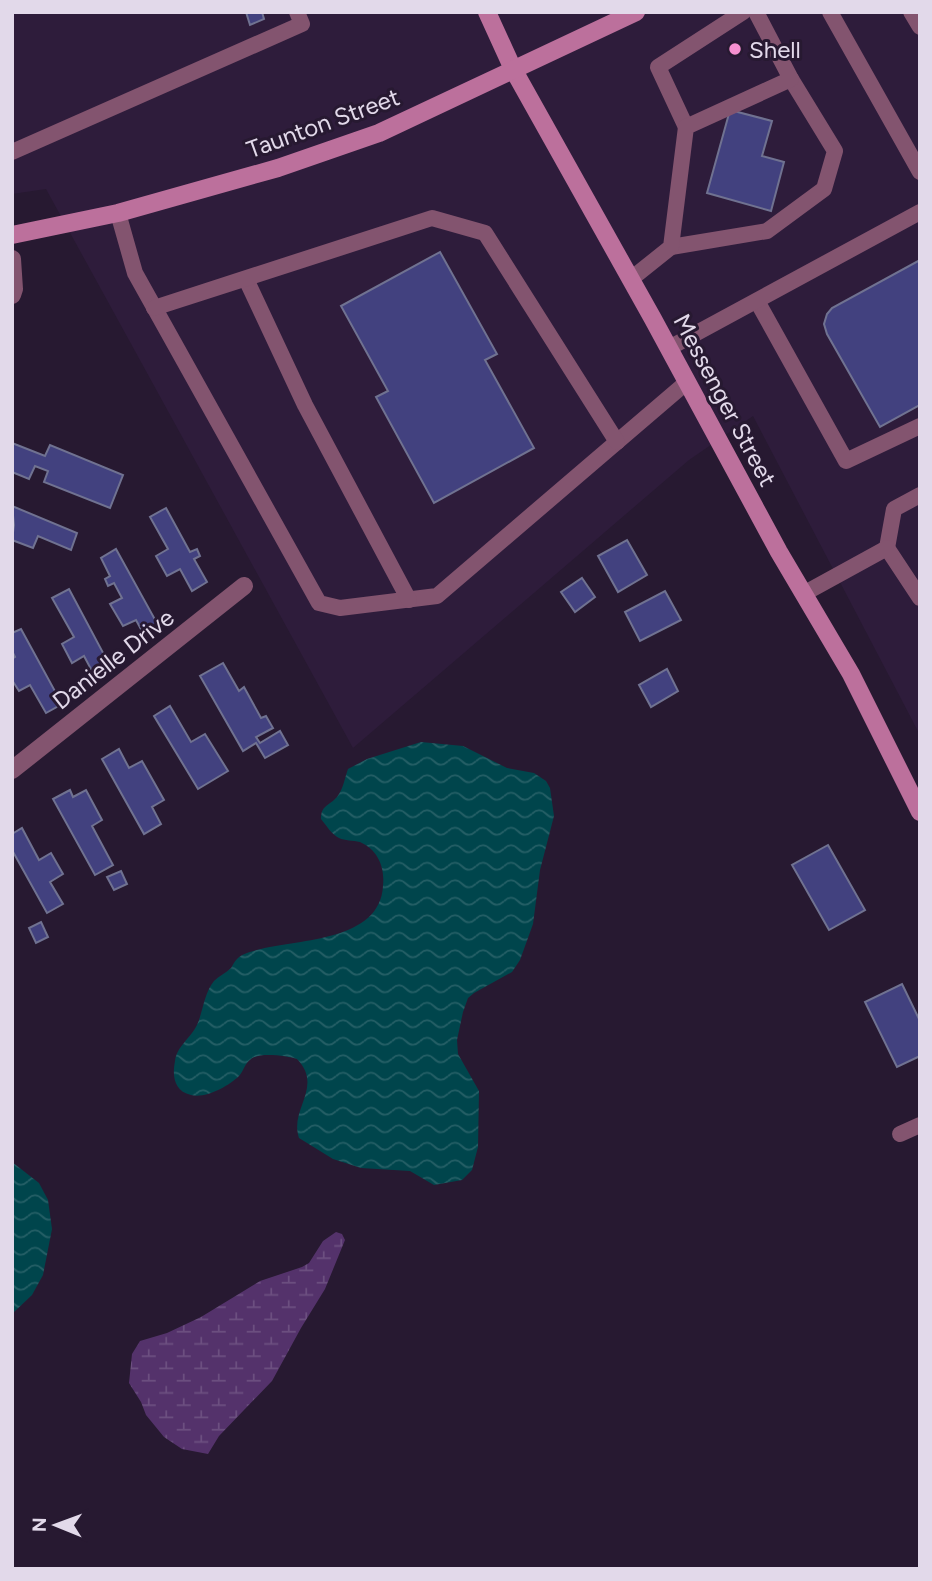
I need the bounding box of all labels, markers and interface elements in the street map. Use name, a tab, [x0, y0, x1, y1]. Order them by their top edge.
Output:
place label: Shell	[749, 35, 801, 64]
marker: Shell	[727, 41, 743, 57]
street label: Taunton Street	[243, 82, 403, 164]
street label: Messenger Street	[667, 309, 783, 491]
street label: Danielle Drive	[47, 603, 179, 715]
north arrow	[21, 1490, 91, 1560]
text: N	[28, 1517, 51, 1532]

